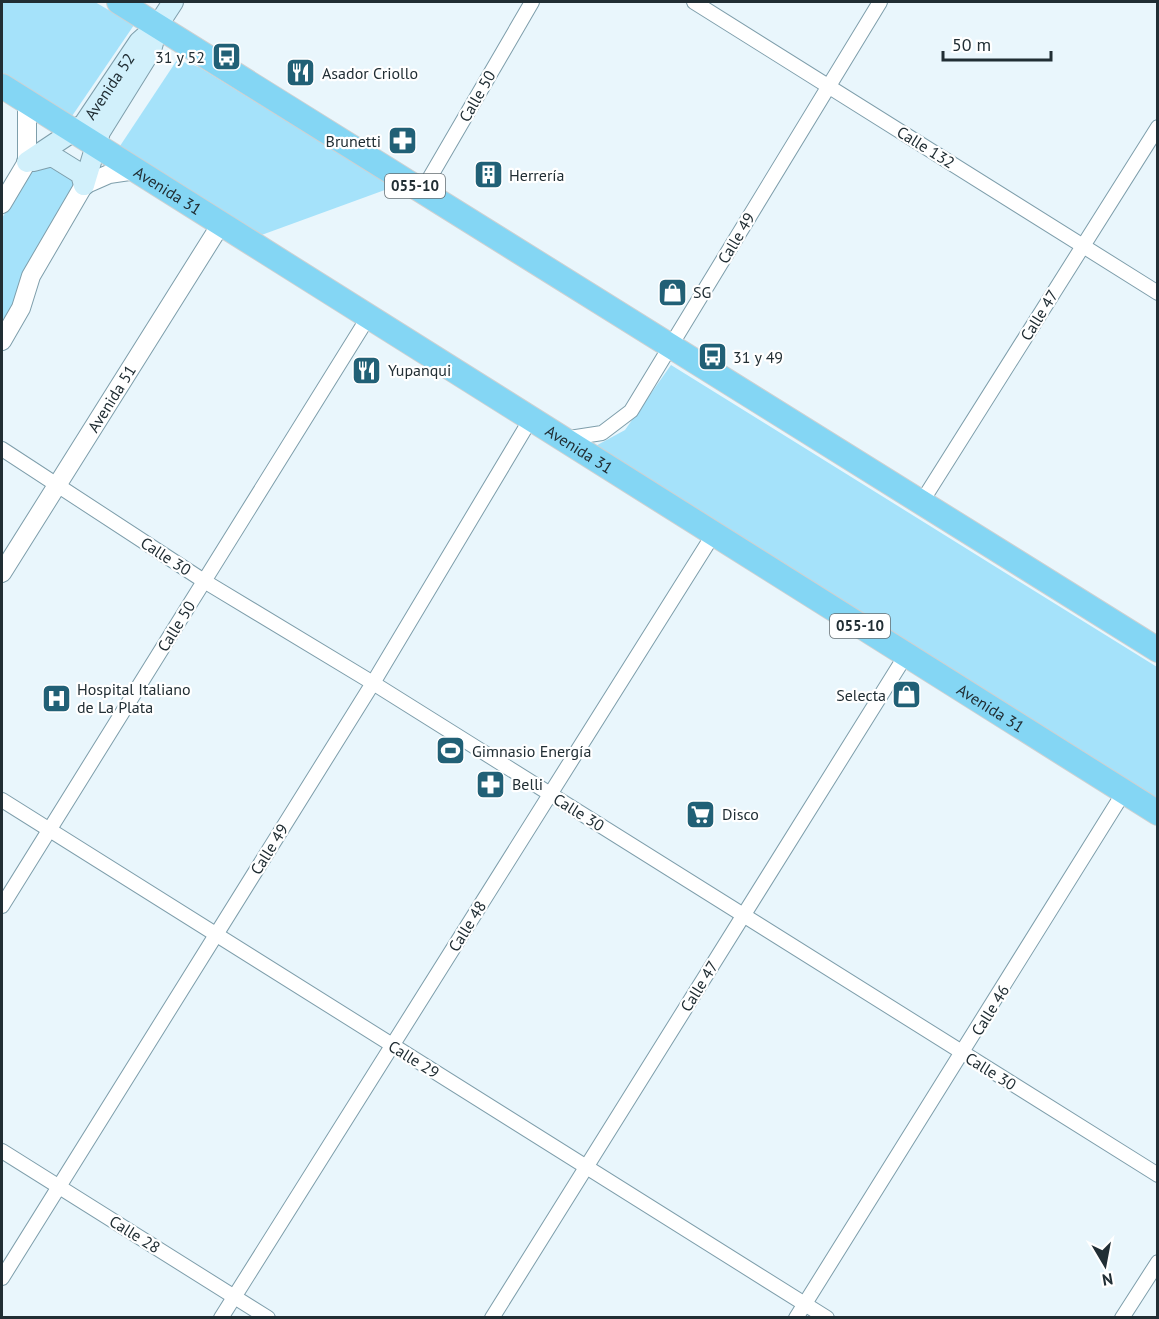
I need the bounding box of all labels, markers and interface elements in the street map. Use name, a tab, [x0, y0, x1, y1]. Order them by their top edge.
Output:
scale bar	[943, 24, 1051, 62]
text: 50 m	[952, 33, 991, 56]
bus stop icon: 31 y 52	[210, 41, 242, 73]
place label: 31 y 52	[155, 47, 205, 67]
street label: Avenida 52	[80, 49, 139, 123]
restaurant icon: Asador Criollo	[285, 57, 317, 89]
place label: Asador Criollo	[322, 63, 418, 83]
street label: Calle 50	[454, 67, 500, 125]
street label: Calle 132	[893, 121, 959, 173]
pharmacy icon: Brunetti	[386, 125, 418, 157]
place label: Brunetti	[326, 131, 381, 151]
building icon: Herrería	[472, 159, 504, 191]
street label: Avenida 31	[130, 162, 205, 219]
place label: Herrería	[509, 165, 565, 185]
road number: 055-10	[385, 174, 445, 198]
street label: Calle 49	[713, 209, 759, 267]
shop icon: SG	[656, 276, 688, 308]
place label: SG	[693, 282, 711, 302]
street label: Calle 47	[1016, 286, 1062, 344]
bus stop icon: 31 y 49	[696, 341, 728, 373]
place label: 31 y 49	[733, 347, 783, 367]
restaurant icon: Yupanqui	[351, 354, 383, 386]
place label: Yupanqui	[388, 360, 451, 380]
street label: Avenida 51	[83, 361, 140, 436]
street label: Avenida 31	[542, 420, 617, 478]
street label: Calle 30	[137, 532, 195, 580]
street label: Calle 50	[153, 597, 199, 655]
road number: 055-10	[830, 614, 890, 638]
place label: Hospital Italiano de La Plata	[77, 679, 191, 717]
shop icon: Selecta	[891, 679, 923, 711]
street label: Avenida 31	[953, 679, 1028, 736]
hospital icon: Hospital Italiano de La Plata	[40, 682, 72, 714]
place label: Selecta	[836, 685, 886, 705]
sports icon: Gimnasio Energía	[435, 735, 467, 767]
place label: Gimnasio Energía	[472, 741, 591, 761]
pharmacy icon: Belli	[475, 768, 507, 800]
place label: Belli	[512, 774, 543, 794]
street label: Calle 30	[550, 789, 608, 835]
supermarket icon: Disco	[685, 798, 717, 830]
place label: Disco	[722, 804, 759, 824]
street label: Calle 49	[246, 820, 292, 878]
street label: Calle 48	[444, 897, 490, 955]
street label: Calle 47	[676, 957, 722, 1015]
street label: Calle 46	[967, 981, 1013, 1039]
street label: Calle 29	[385, 1036, 443, 1082]
street label: Calle 30	[962, 1048, 1020, 1094]
street label: Calle 28	[106, 1211, 164, 1257]
north arrow	[1075, 1235, 1135, 1295]
text: N	[1101, 1269, 1115, 1291]

